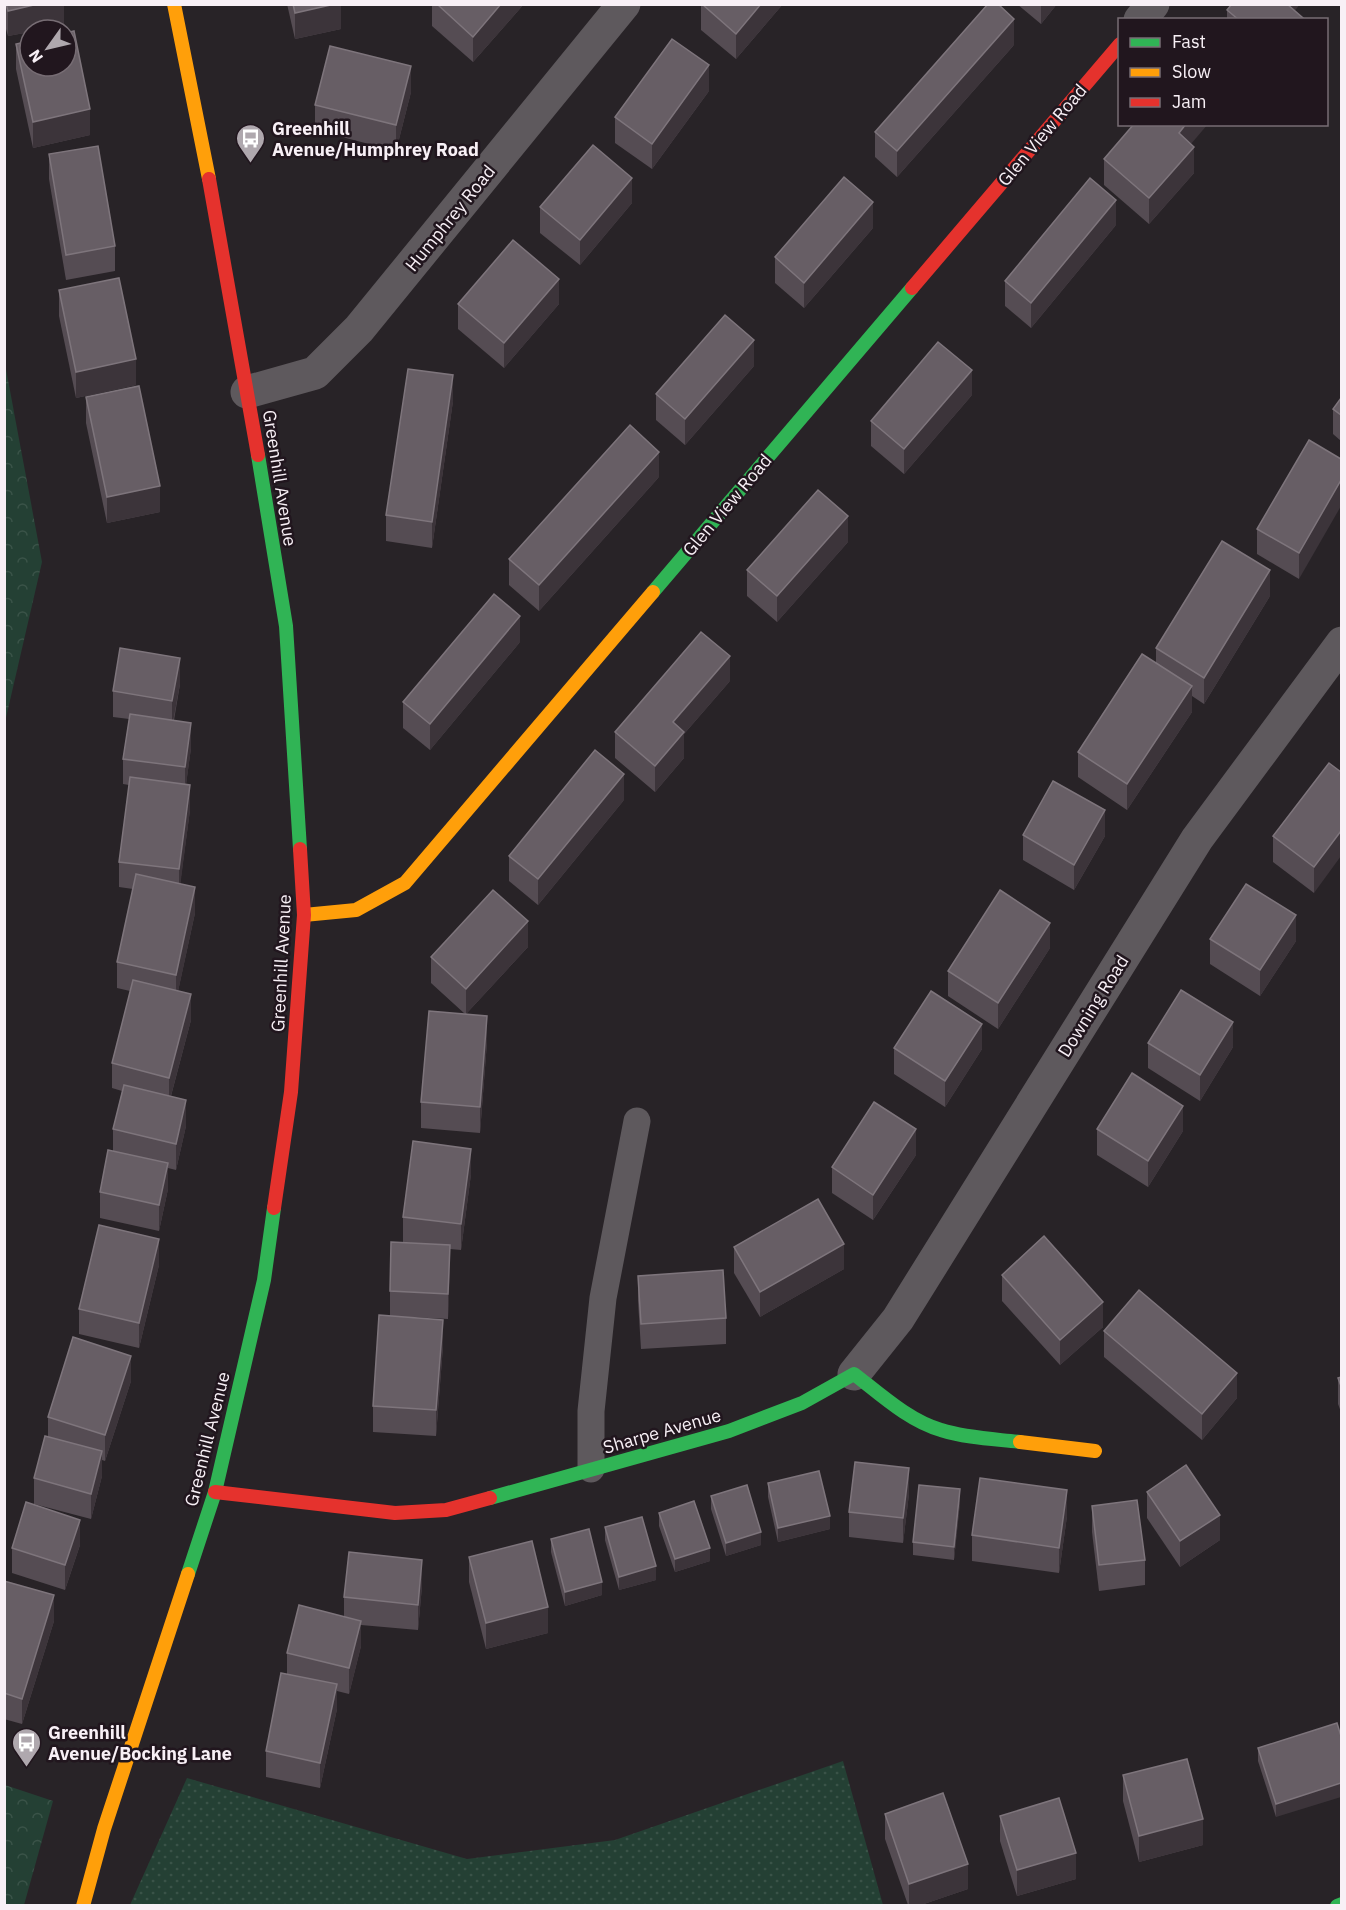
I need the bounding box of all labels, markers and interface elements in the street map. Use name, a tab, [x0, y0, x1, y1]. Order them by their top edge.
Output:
north arrow	[18, 18, 78, 78]
legend	[1118, 18, 1328, 126]
text: Fast	[1172, 30, 1206, 53]
text: N	[24, 46, 47, 67]
text: Slow	[1172, 60, 1211, 83]
street label: Glen View Road	[993, 79, 1091, 191]
text: Jam	[1172, 90, 1207, 113]
place label: Greenhill Avenue/Humphrey Road	[272, 117, 479, 161]
bus stop icon: Greenhill Avenue/Humphrey Road	[235, 122, 267, 164]
street label: Humphrey Road	[400, 160, 500, 276]
street label: Greenhill Avenue	[258, 408, 302, 548]
street label: Glen View Road	[678, 449, 776, 561]
street label: Greenhill Avenue	[266, 893, 296, 1032]
street label: Downing Road	[1053, 951, 1133, 1061]
street label: Greenhill Avenue	[179, 1369, 235, 1509]
street label: Sharpe Avenue	[600, 1403, 724, 1459]
place label: Greenhill Avenue/Bocking Lane	[48, 1721, 232, 1765]
bus stop icon: Greenhill Avenue/Bocking Lane	[11, 1726, 43, 1768]

